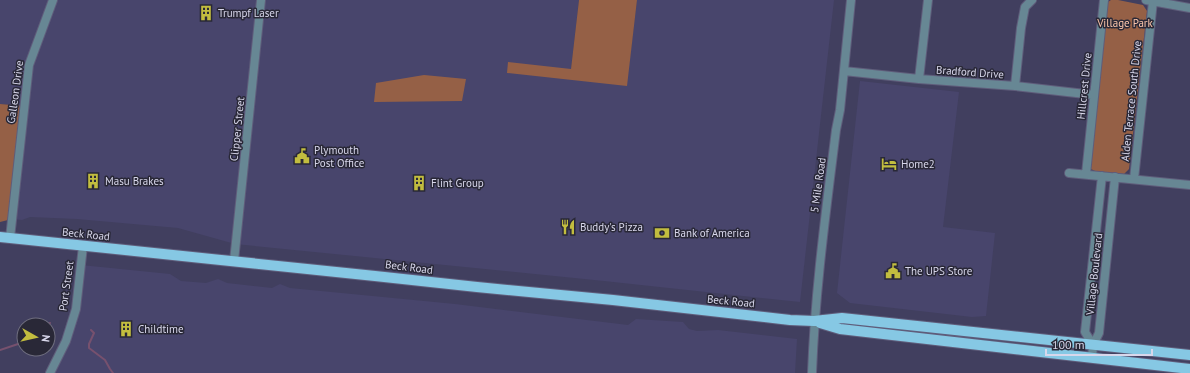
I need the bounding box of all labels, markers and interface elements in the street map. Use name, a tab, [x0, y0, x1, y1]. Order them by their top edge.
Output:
building icon: Trumpf Laser	[197, 4, 215, 22]
place label: Trumpf Laser	[218, 6, 279, 20]
park label: Village Park	[1096, 16, 1154, 30]
street label: Alden Terrace South Drive	[1118, 40, 1144, 162]
street label: Hillcrest Drive	[1074, 52, 1095, 120]
street label: Galleon Drive	[4, 59, 26, 124]
street label: Bradford Drive	[936, 63, 1005, 81]
street label: Clipper Street	[227, 96, 247, 162]
place label: Plymouth Post Office	[314, 143, 365, 170]
public building icon: Plymouth Post Office	[293, 147, 311, 165]
hotel icon: Home2	[880, 155, 898, 173]
street label: 5 Mile Road	[807, 156, 829, 214]
place label: Home2	[901, 157, 935, 171]
building icon: Masu Brakes	[84, 172, 102, 190]
place label: Masu Brakes	[105, 174, 164, 188]
building icon: Flint Group	[410, 174, 428, 192]
place label: Flint Group	[431, 176, 484, 190]
restaurant icon: Buddy's Pizza	[559, 218, 577, 236]
place label: Buddy's Pizza	[580, 220, 643, 234]
bank icon: Bank of America	[653, 224, 671, 242]
street label: Beck Road	[61, 225, 111, 243]
place label: Bank of America	[674, 226, 750, 240]
street label: Village Boulevard	[1083, 232, 1105, 317]
street label: Beck Road	[384, 257, 434, 277]
street label: Port Street	[56, 260, 76, 312]
public building icon: The UPS Store	[884, 262, 902, 280]
place label: The UPS Store	[905, 264, 973, 278]
street label: Beck Road	[706, 292, 756, 310]
north arrow	[16, 317, 56, 357]
building icon: Childtime	[117, 320, 135, 338]
place label: Childtime	[138, 322, 184, 336]
scale bar	[1046, 331, 1152, 357]
text: N	[38, 334, 53, 343]
text: 100 m	[1052, 337, 1085, 352]

